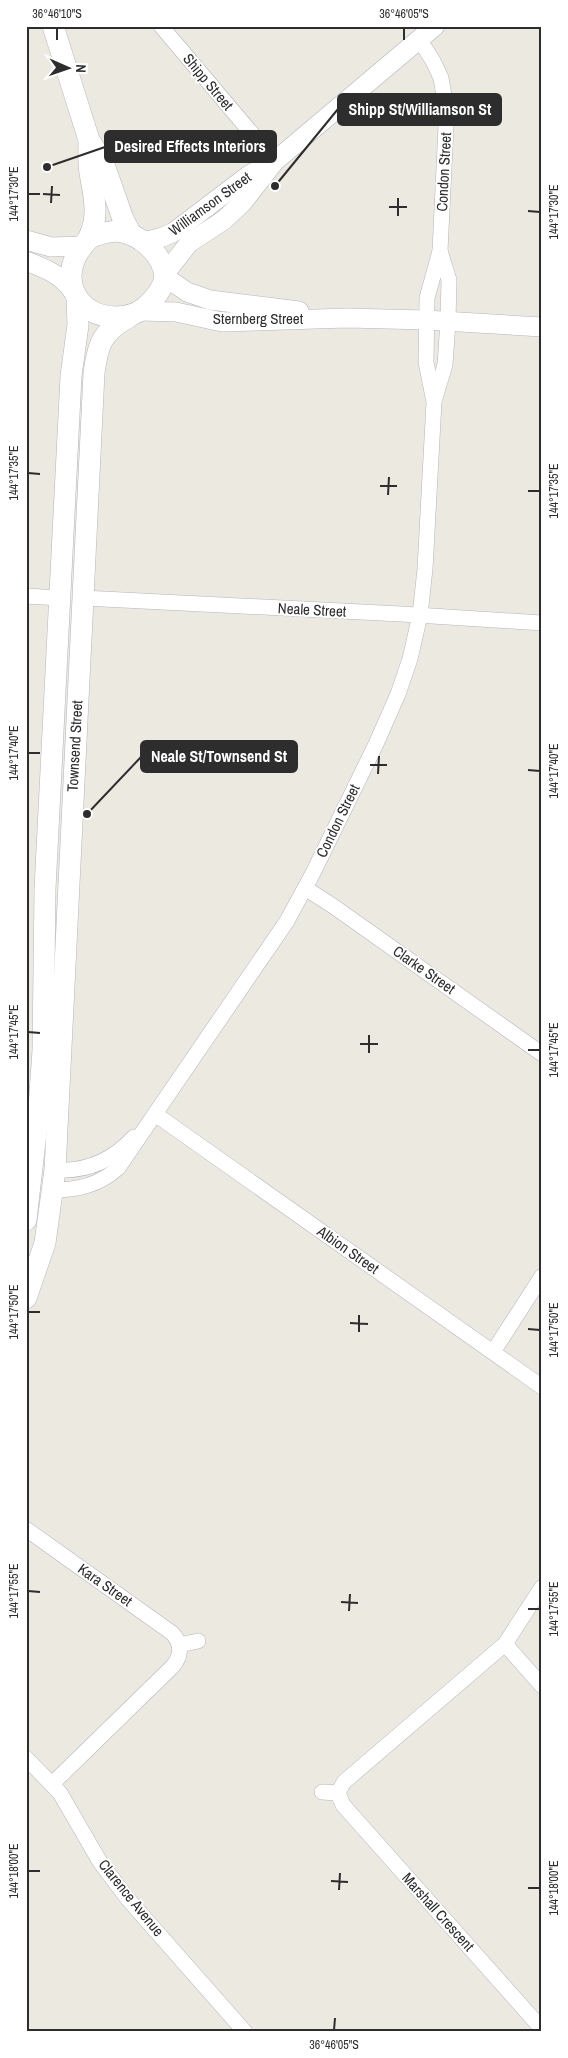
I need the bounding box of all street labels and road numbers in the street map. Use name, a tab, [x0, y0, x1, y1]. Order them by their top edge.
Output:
street label: Shipp Street	[178, 49, 239, 115]
street label: Condon Street	[431, 131, 456, 212]
street label: Williamson Street	[164, 166, 256, 241]
street label: Sternberg Street	[213, 308, 304, 329]
street label: Neale Street	[277, 597, 347, 622]
street label: Townsend Street	[62, 699, 87, 792]
street label: Condon Street	[311, 780, 365, 861]
street label: Clarke Street	[389, 940, 460, 999]
street label: Albion Street	[312, 1220, 384, 1279]
street label: Kara Street	[74, 1558, 137, 1611]
street label: Clarence Avenue	[94, 1855, 169, 1941]
street label: Marshall Crescent	[397, 1868, 480, 1956]

